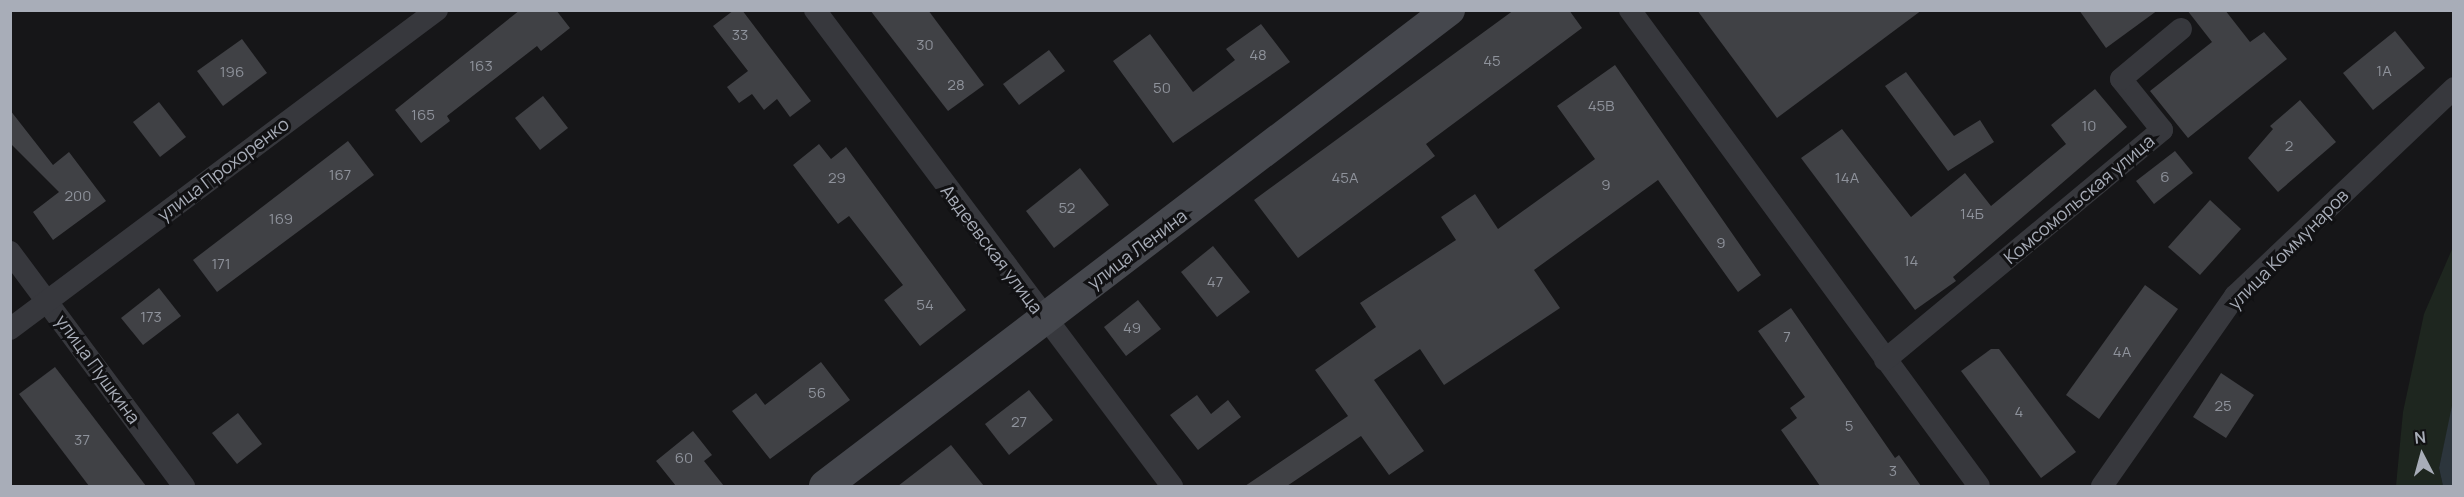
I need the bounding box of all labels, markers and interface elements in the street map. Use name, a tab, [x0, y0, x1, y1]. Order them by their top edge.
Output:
house number: 33	[732, 26, 748, 44]
house number: 30	[916, 36, 934, 54]
house number: 48	[1249, 46, 1267, 64]
house number: 45	[1483, 52, 1501, 70]
house number: 163	[469, 57, 493, 75]
house number: 1А	[2376, 62, 2392, 80]
house number: 196	[220, 63, 244, 81]
house number: 28	[947, 76, 965, 94]
house number: 50	[1153, 79, 1171, 97]
house number: 45В	[1588, 97, 1614, 115]
house number: 165	[411, 106, 435, 124]
street label: улица Прохоренко	[153, 113, 293, 225]
house number: 10	[2082, 117, 2096, 135]
street label: Комсомольская улица	[1999, 130, 2159, 268]
house number: 2	[2285, 137, 2293, 155]
house number: 167	[329, 166, 351, 184]
house number: 6	[2160, 168, 2170, 186]
house number: 29	[828, 169, 846, 187]
house number: 45А	[1331, 169, 1359, 187]
house number: 14А	[1835, 169, 1859, 187]
house number: 9	[1601, 176, 1611, 194]
street label: Авдеевская улица	[936, 180, 1048, 318]
street label: улица Коммунаров	[2223, 184, 2353, 314]
house number: 200	[65, 187, 91, 205]
house number: 52	[1059, 199, 1075, 217]
street label: улица Ленина	[1083, 205, 1191, 293]
house number: 14Б	[1960, 205, 1984, 223]
house number: 169	[269, 210, 293, 228]
house number: 9	[1716, 234, 1726, 252]
house number: 14	[1904, 252, 1918, 270]
house number: 171	[211, 255, 231, 273]
house number: 47	[1207, 273, 1223, 291]
house number: 54	[916, 296, 934, 314]
house number: 173	[140, 308, 162, 326]
street label: улица Пушкина	[51, 310, 145, 428]
house number: 49	[1123, 319, 1141, 337]
house number: 7	[1783, 328, 1791, 346]
house number: 4А	[2113, 343, 2131, 361]
house number: 56	[808, 384, 826, 402]
house number: 25	[2214, 397, 2232, 415]
house number: 4	[2015, 403, 2023, 421]
house number: 27	[1011, 413, 1027, 431]
house number: 5	[1845, 417, 1853, 435]
north arrow	[2392, 425, 2452, 485]
text: N	[2413, 426, 2427, 449]
house number: 37	[74, 431, 90, 449]
house number: 60	[675, 449, 693, 467]
house number: 3	[1889, 462, 1897, 480]

